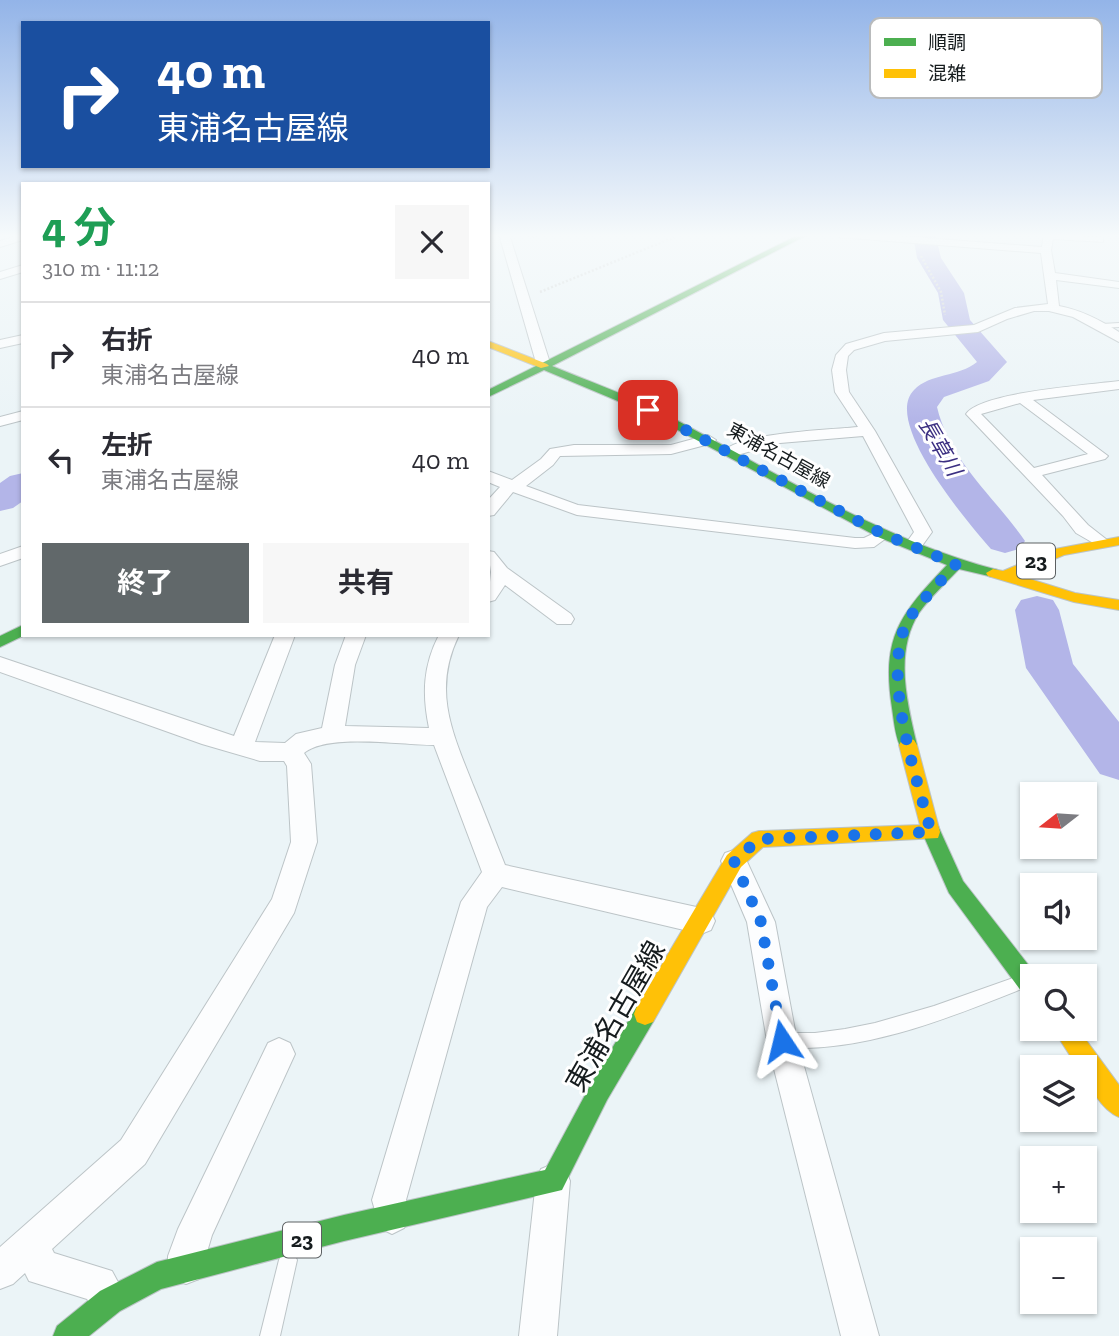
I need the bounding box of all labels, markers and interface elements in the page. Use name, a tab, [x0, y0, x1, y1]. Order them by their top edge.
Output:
legend	[870, 18, 1102, 98]
text: 順調	[928, 31, 966, 54]
text: 40 m	[157, 42, 265, 101]
icon: right	[42, 49, 133, 140]
text: 混雑	[928, 62, 966, 85]
text: 東浦名古屋線	[157, 109, 349, 147]
text: 4 分	[42, 202, 116, 253]
button: close	[395, 205, 469, 279]
text: 310 m · 11:12	[42, 254, 159, 282]
text: 右折	[101, 324, 153, 356]
icon: right	[42, 336, 80, 374]
text: 40 m	[412, 339, 469, 371]
text: 東浦名古屋線	[101, 361, 239, 389]
pin	[618, 380, 678, 440]
icon: arrive	[629, 391, 667, 429]
water label: 長草川	[914, 413, 968, 482]
street label: 東浦名古屋線	[723, 418, 834, 493]
text: 左折	[101, 429, 153, 461]
icon: left	[42, 441, 80, 479]
text: 40 m	[412, 444, 469, 476]
text: 東浦名古屋線	[101, 466, 239, 494]
button: 終了	[42, 543, 249, 623]
button: 共有	[263, 543, 469, 623]
road number: 23	[1017, 544, 1055, 578]
north arrow	[1020, 782, 1097, 859]
map controls	[1020, 782, 1097, 1314]
button: sound	[1020, 873, 1097, 950]
street label: 東浦名古屋線	[559, 935, 672, 1097]
button: search	[1020, 964, 1097, 1041]
position arrow	[745, 1004, 819, 1078]
button: layers	[1020, 1055, 1097, 1132]
button: +	[1020, 1146, 1097, 1223]
road number: 23	[283, 1222, 321, 1258]
button: −	[1020, 1237, 1097, 1314]

